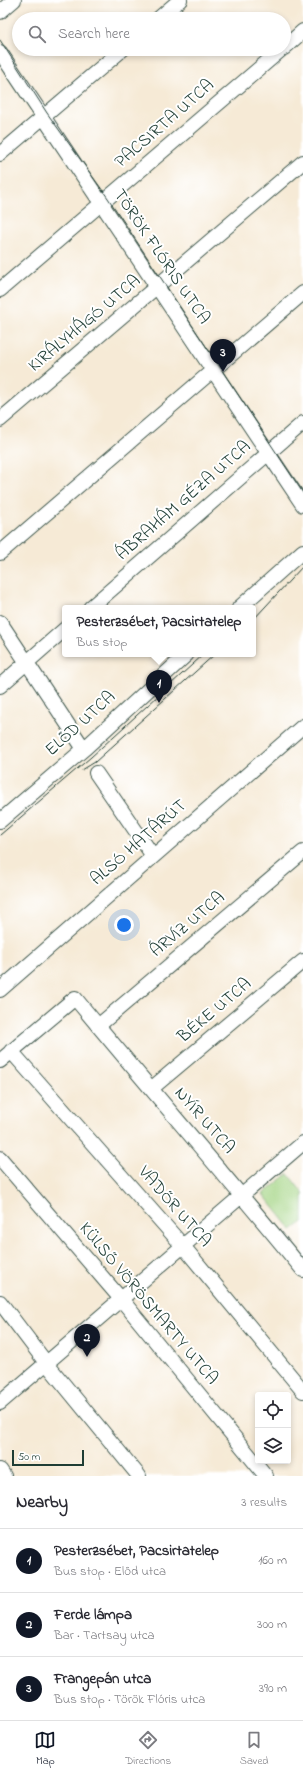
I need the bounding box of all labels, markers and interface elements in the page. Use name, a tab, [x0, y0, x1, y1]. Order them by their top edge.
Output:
search box	[12, 12, 291, 56]
icon: search	[26, 23, 48, 45]
text: Search here	[58, 23, 130, 45]
street label: PACSIRTA UTCA	[109, 73, 221, 175]
street label: TÖRÖK FLÓRIS UTCA	[106, 184, 216, 330]
street label: KIRÁLYHÁGÓ UTCA	[23, 269, 147, 379]
pin: 3	[210, 339, 236, 372]
street label: ÁBRAHÁM GÉZA UTCA	[111, 435, 257, 567]
popup	[62, 605, 256, 657]
text: Pesterzsébet, Pacsirtatelep	[76, 611, 242, 633]
text: Bus stop	[76, 633, 127, 652]
pin: 1	[146, 670, 172, 703]
street label: ELŐD UTCA	[40, 685, 122, 763]
street label: ALSÓ HATÁRÚT	[85, 794, 193, 892]
street label: ÁRVÍZ UTCA	[145, 886, 231, 964]
your location	[114, 915, 134, 935]
street label: BÉKE UTCA	[171, 972, 258, 1050]
street label: NYÍR UTCA	[167, 1082, 241, 1160]
street label: VADŐR UTCA	[131, 1160, 217, 1254]
street label: KÜLSŐ VÖRÖSMARTY UTCA	[72, 1217, 224, 1391]
pin: 2	[74, 1324, 100, 1357]
map controls	[255, 1392, 291, 1464]
button: locate	[255, 1392, 291, 1428]
button: layers	[255, 1428, 291, 1464]
scale bar	[12, 1448, 84, 1467]
text: 50 m	[18, 1449, 40, 1465]
text: Nearby	[16, 1490, 68, 1515]
text: 3 results	[241, 1493, 287, 1512]
text: Pesterzsébet, Pacsirtatelep	[54, 1540, 219, 1562]
text: 1	[27, 1551, 31, 1570]
text: 160 m	[258, 1551, 287, 1570]
text: Bus stop · Előd utca	[54, 1562, 166, 1581]
text: Ferde lámpa	[54, 1604, 132, 1626]
text: 2	[26, 1615, 32, 1634]
text: 300 m	[257, 1615, 287, 1634]
text: Bar · Tartsay utca	[54, 1626, 155, 1645]
text: Frangepán utca	[54, 1668, 151, 1690]
text: 3	[26, 1679, 32, 1698]
text: 390 m	[259, 1679, 287, 1698]
text: Bus stop · Török Flóris utca	[54, 1690, 205, 1709]
tab: Map	[34, 1729, 56, 1769]
tab: Directions	[125, 1729, 171, 1769]
tab: Saved	[240, 1729, 269, 1769]

